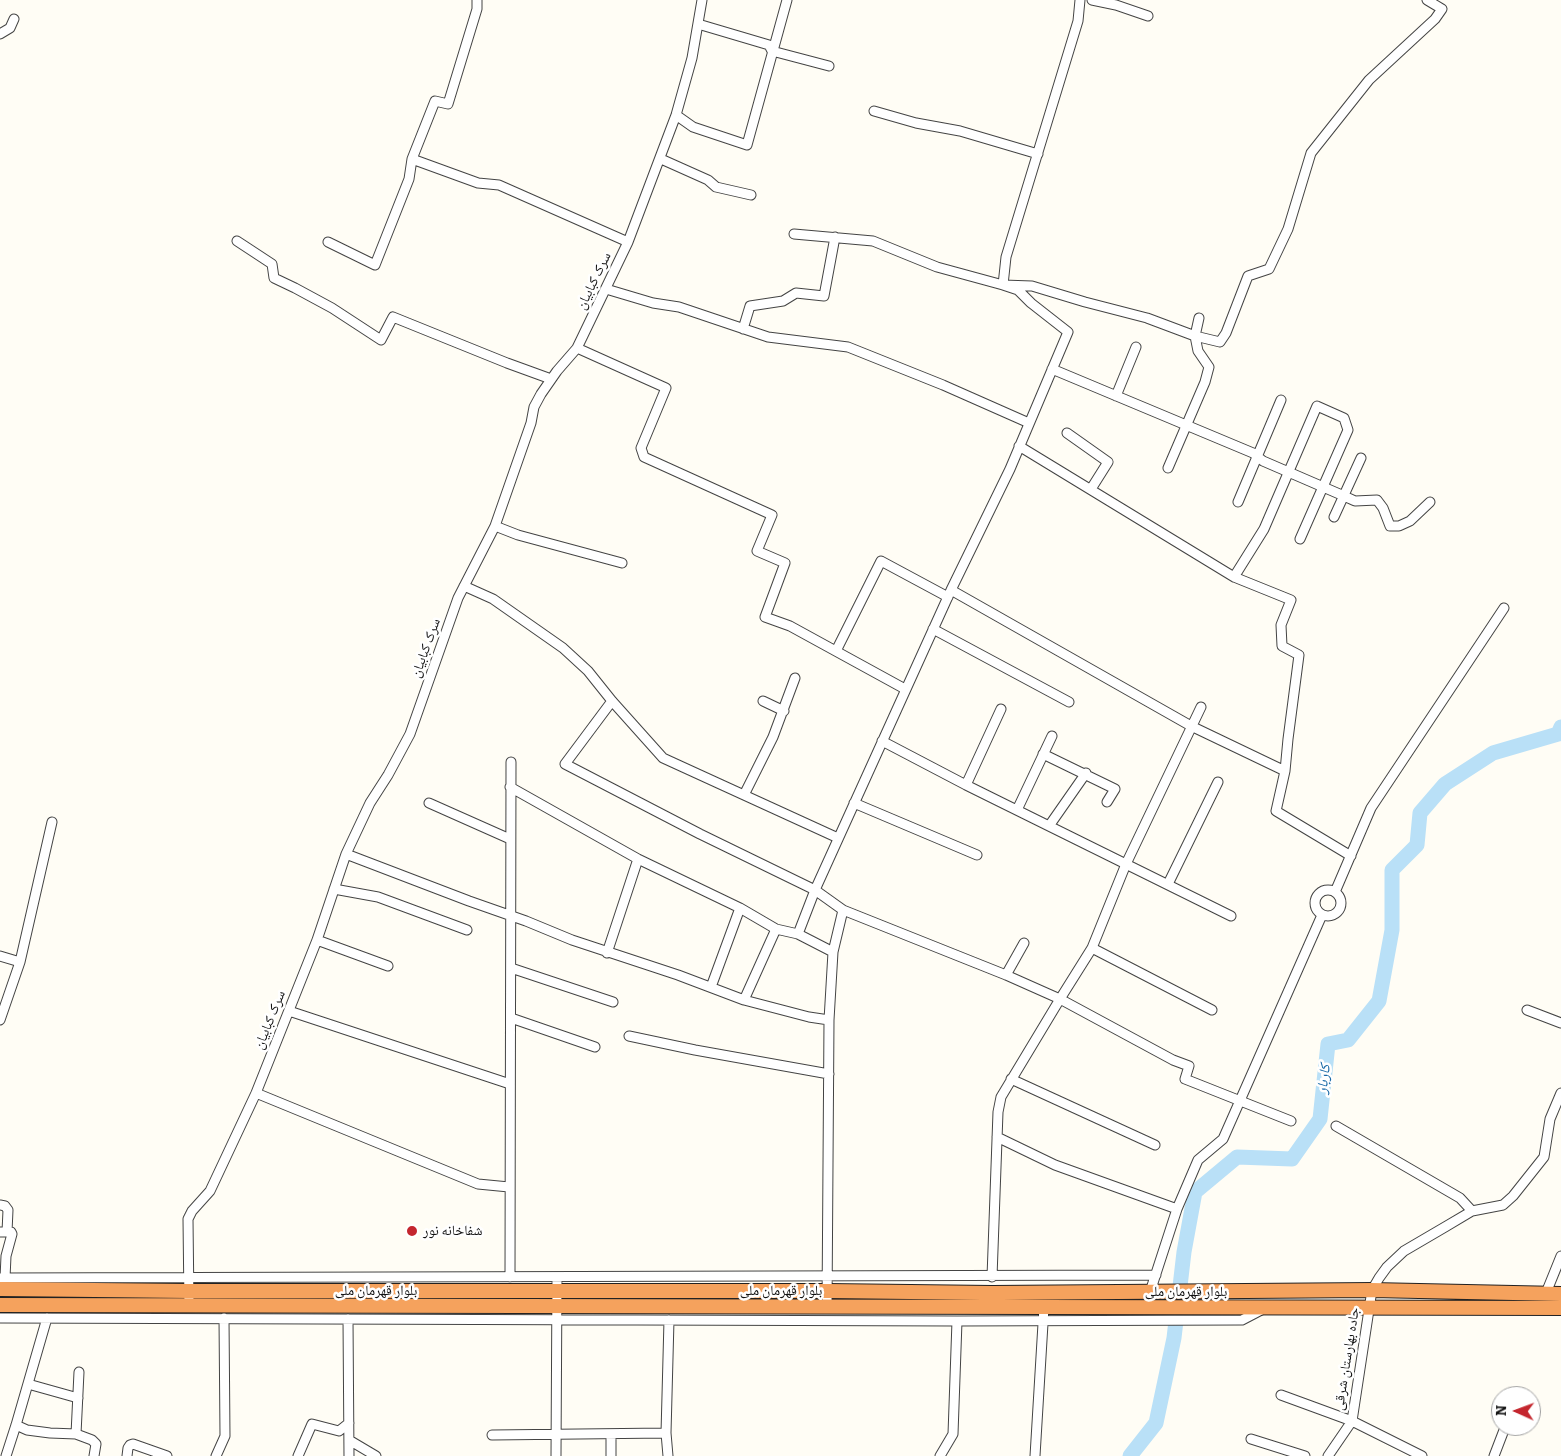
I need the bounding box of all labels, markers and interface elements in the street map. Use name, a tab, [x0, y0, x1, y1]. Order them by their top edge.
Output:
street label: سرک کبابیان	[573, 250, 615, 312]
street label: سرک کبابیان	[408, 616, 444, 680]
street label: سرک کبابیان	[251, 988, 289, 1052]
water label: کاربار	[1313, 1063, 1335, 1095]
place label: شفاخانه نور	[423, 1223, 482, 1239]
marker: شفاخانه نور	[405, 1224, 419, 1238]
street label: بلوار قهرمان ملی	[335, 1283, 417, 1299]
street label: بلوار قهرمان ملی	[740, 1283, 822, 1299]
street label: بلوار قهرمان ملی	[1145, 1284, 1227, 1300]
street label: جاده بهارستان شرقی	[1331, 1306, 1363, 1412]
north arrow	[1491, 1386, 1541, 1436]
text: N	[1493, 1405, 1510, 1416]

